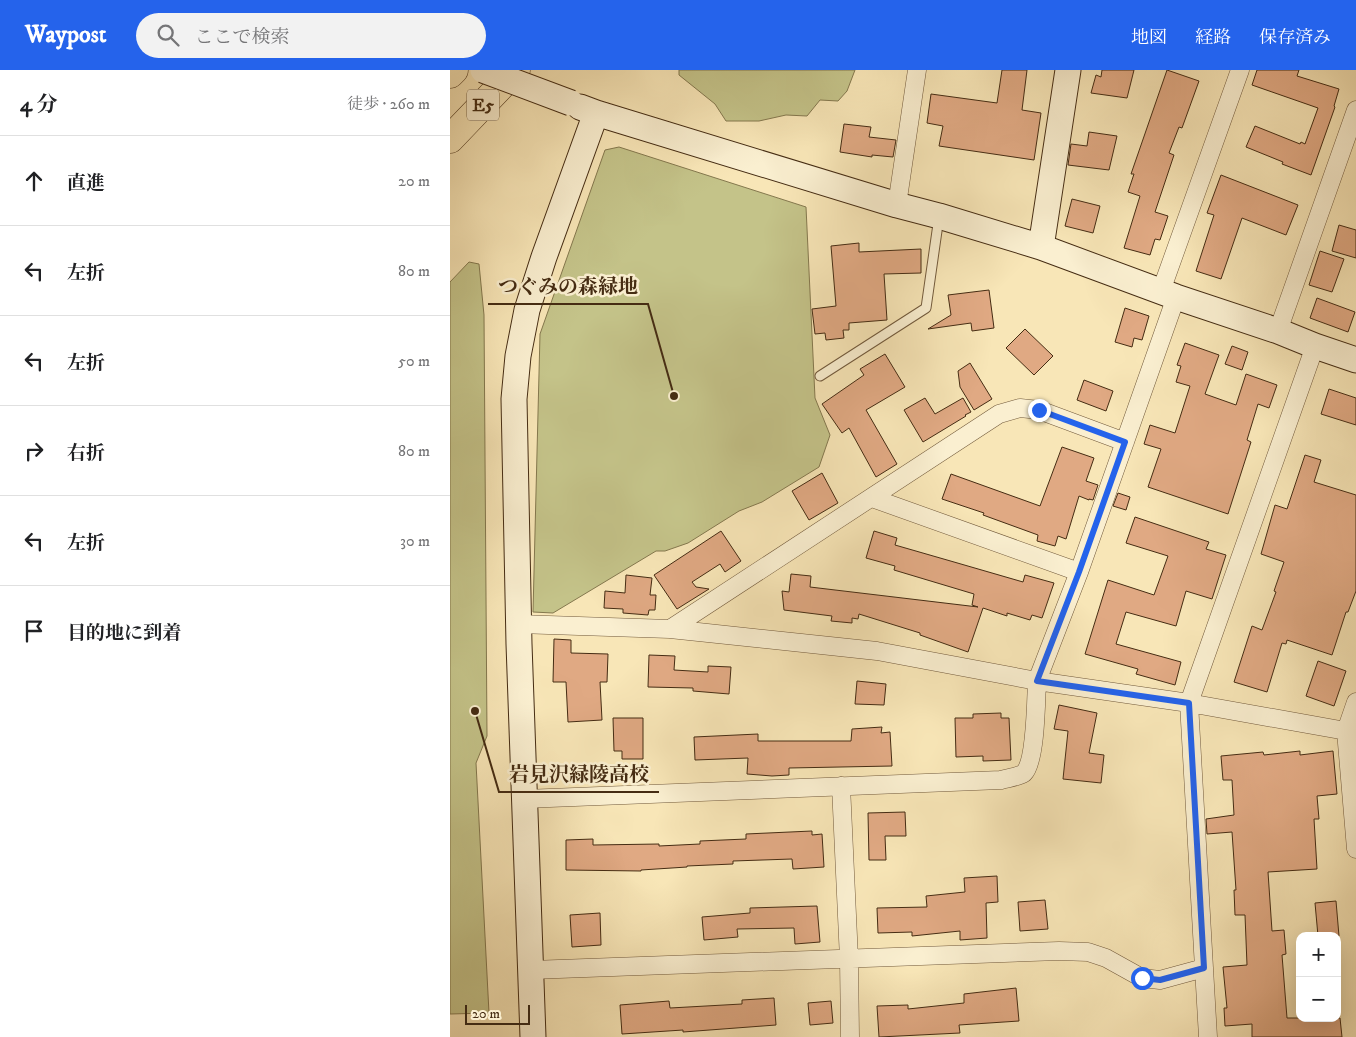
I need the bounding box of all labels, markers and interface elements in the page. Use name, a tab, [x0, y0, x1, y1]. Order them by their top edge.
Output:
search box	[136, 13, 486, 58]
text: Waypost	[25, 20, 106, 50]
icon: search	[154, 21, 182, 49]
text: ここで検索	[194, 26, 289, 49]
text: 地図	[1131, 27, 1167, 49]
text: 経路	[1195, 27, 1231, 49]
text: 保存済み	[1259, 27, 1331, 49]
road number: E5	[467, 90, 499, 120]
text: 4 分	[20, 92, 58, 118]
text: 徒歩 · 260 m	[347, 94, 430, 114]
icon: ahead	[20, 167, 48, 195]
text: 20 m	[398, 171, 430, 191]
text: 直進	[67, 172, 105, 195]
icon: left	[20, 257, 48, 285]
text: 80 m	[398, 261, 430, 281]
text: 左折	[67, 262, 105, 285]
callout: つぐみの森緑地	[488, 269, 648, 304]
text: つぐみの森緑地	[498, 275, 638, 300]
icon: left	[20, 347, 48, 375]
text: 50 m	[398, 351, 430, 371]
text: 左折	[67, 352, 105, 375]
route end	[1028, 399, 1051, 422]
icon: right	[20, 437, 48, 465]
text: 80 m	[398, 441, 430, 461]
text: 右折	[67, 442, 105, 465]
icon: left	[20, 527, 48, 555]
text: 30 m	[400, 531, 430, 551]
text: 左折	[67, 532, 105, 555]
icon: arrive	[20, 617, 48, 645]
text: 目的地に到着	[67, 622, 181, 645]
callout: 岩見沢緑陵高校	[499, 757, 659, 792]
text: 岩見沢緑陵高校	[509, 763, 649, 788]
map controls	[1296, 932, 1341, 1022]
button: +	[1296, 932, 1341, 977]
route start	[1131, 967, 1154, 990]
button: −	[1296, 977, 1341, 1022]
scale bar	[465, 1002, 530, 1025]
text: 20 m	[472, 1005, 500, 1023]

